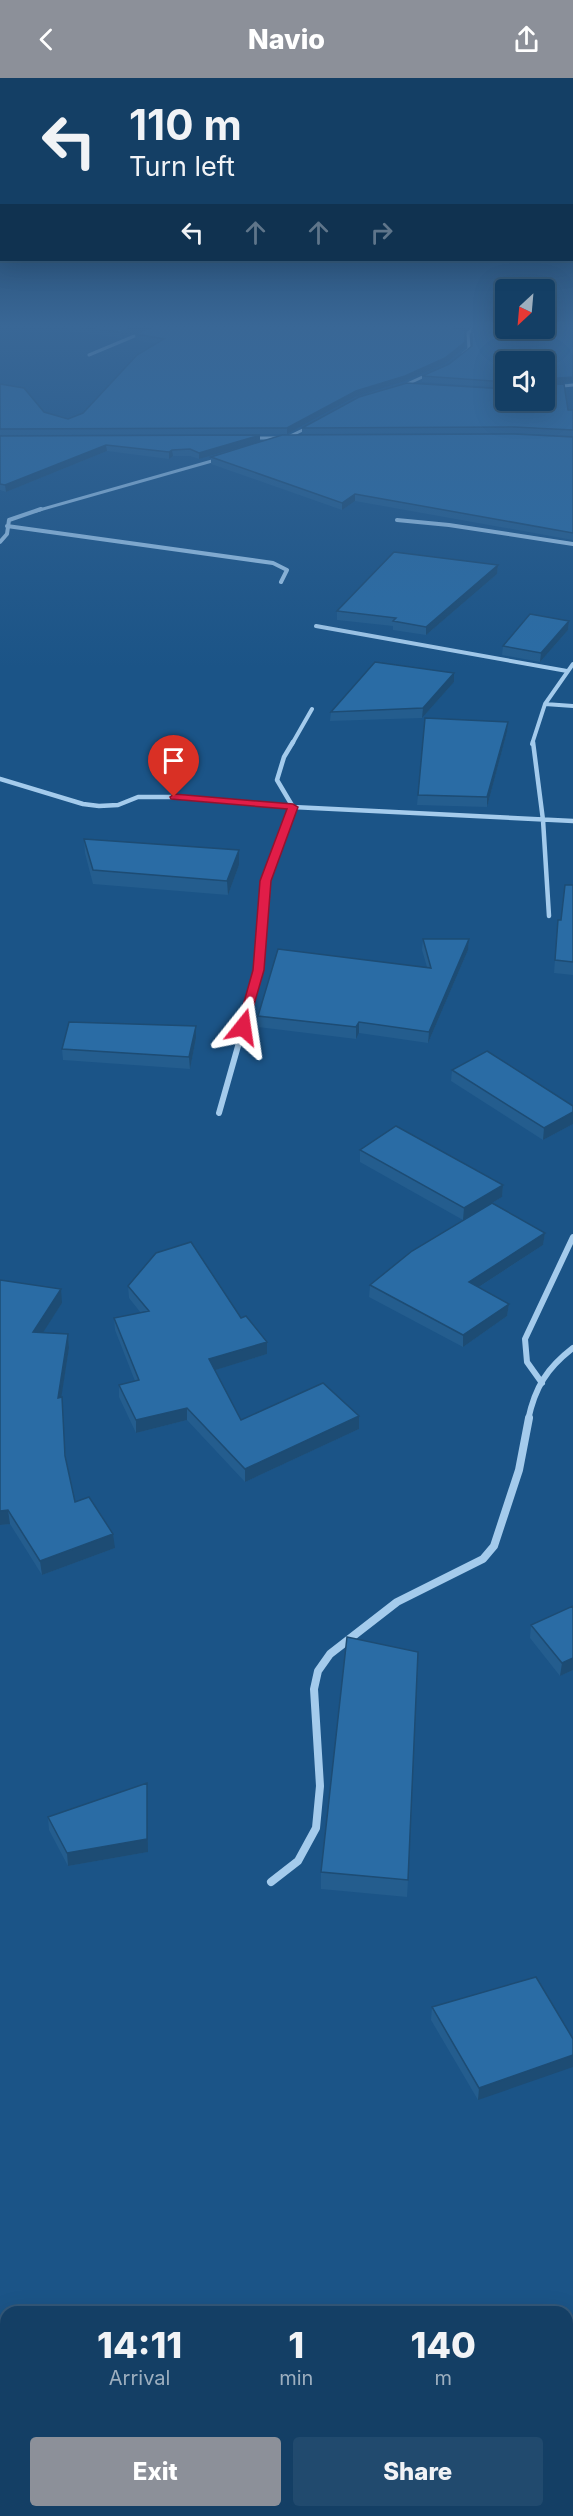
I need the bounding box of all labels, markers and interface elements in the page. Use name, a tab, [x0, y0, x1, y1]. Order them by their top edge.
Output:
icon: back	[30, 23, 63, 56]
text: Navio	[248, 23, 325, 56]
icon: share	[510, 23, 543, 56]
text: 110 m	[129, 99, 242, 150]
icon: left	[30, 102, 108, 180]
text: Turn left	[129, 150, 235, 183]
icon: left	[176, 216, 209, 249]
icon: ahead	[239, 216, 272, 249]
icon: ahead	[302, 216, 335, 249]
icon: right	[365, 216, 398, 249]
north arrow	[495, 279, 555, 339]
map controls	[495, 279, 555, 411]
button: sound	[495, 351, 555, 411]
pin	[148, 735, 199, 797]
icon: arrive	[157, 744, 190, 777]
position arrow	[211, 995, 275, 1059]
text: 14:11	[97, 2323, 182, 2367]
text: 1	[288, 2323, 304, 2367]
text: 140	[410, 2323, 476, 2367]
text: Arrival	[109, 2366, 170, 2390]
text: min	[279, 2366, 313, 2390]
text: m	[434, 2366, 452, 2390]
button: Exit	[30, 2437, 281, 2506]
button: Share	[293, 2437, 543, 2506]

